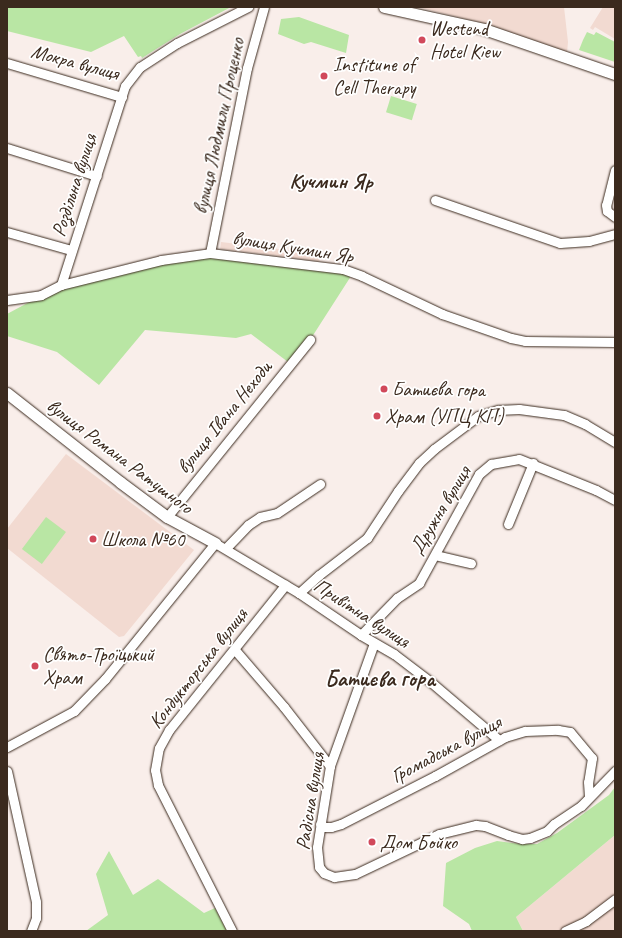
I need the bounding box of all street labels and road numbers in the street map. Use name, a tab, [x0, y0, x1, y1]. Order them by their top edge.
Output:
street label: вулиця Людмили Проценко	[189, 36, 249, 216]
street label: Мокра вулиця	[28, 39, 122, 85]
street label: Роздільна вулиця	[46, 130, 102, 240]
street label: вулиця Кучмин Яр	[231, 226, 355, 268]
street label: вулиця Івана Неходи	[172, 357, 276, 477]
street label: вулиця Романа Ратушного	[43, 394, 197, 518]
street label: Дружня вулиця	[404, 461, 476, 559]
street label: Привітна вулиця	[309, 573, 415, 653]
street label: Кондукторська вулиця	[143, 603, 253, 733]
street label: Громадська вулиця	[387, 710, 505, 788]
street label: Радісна вулиця	[290, 750, 330, 852]

